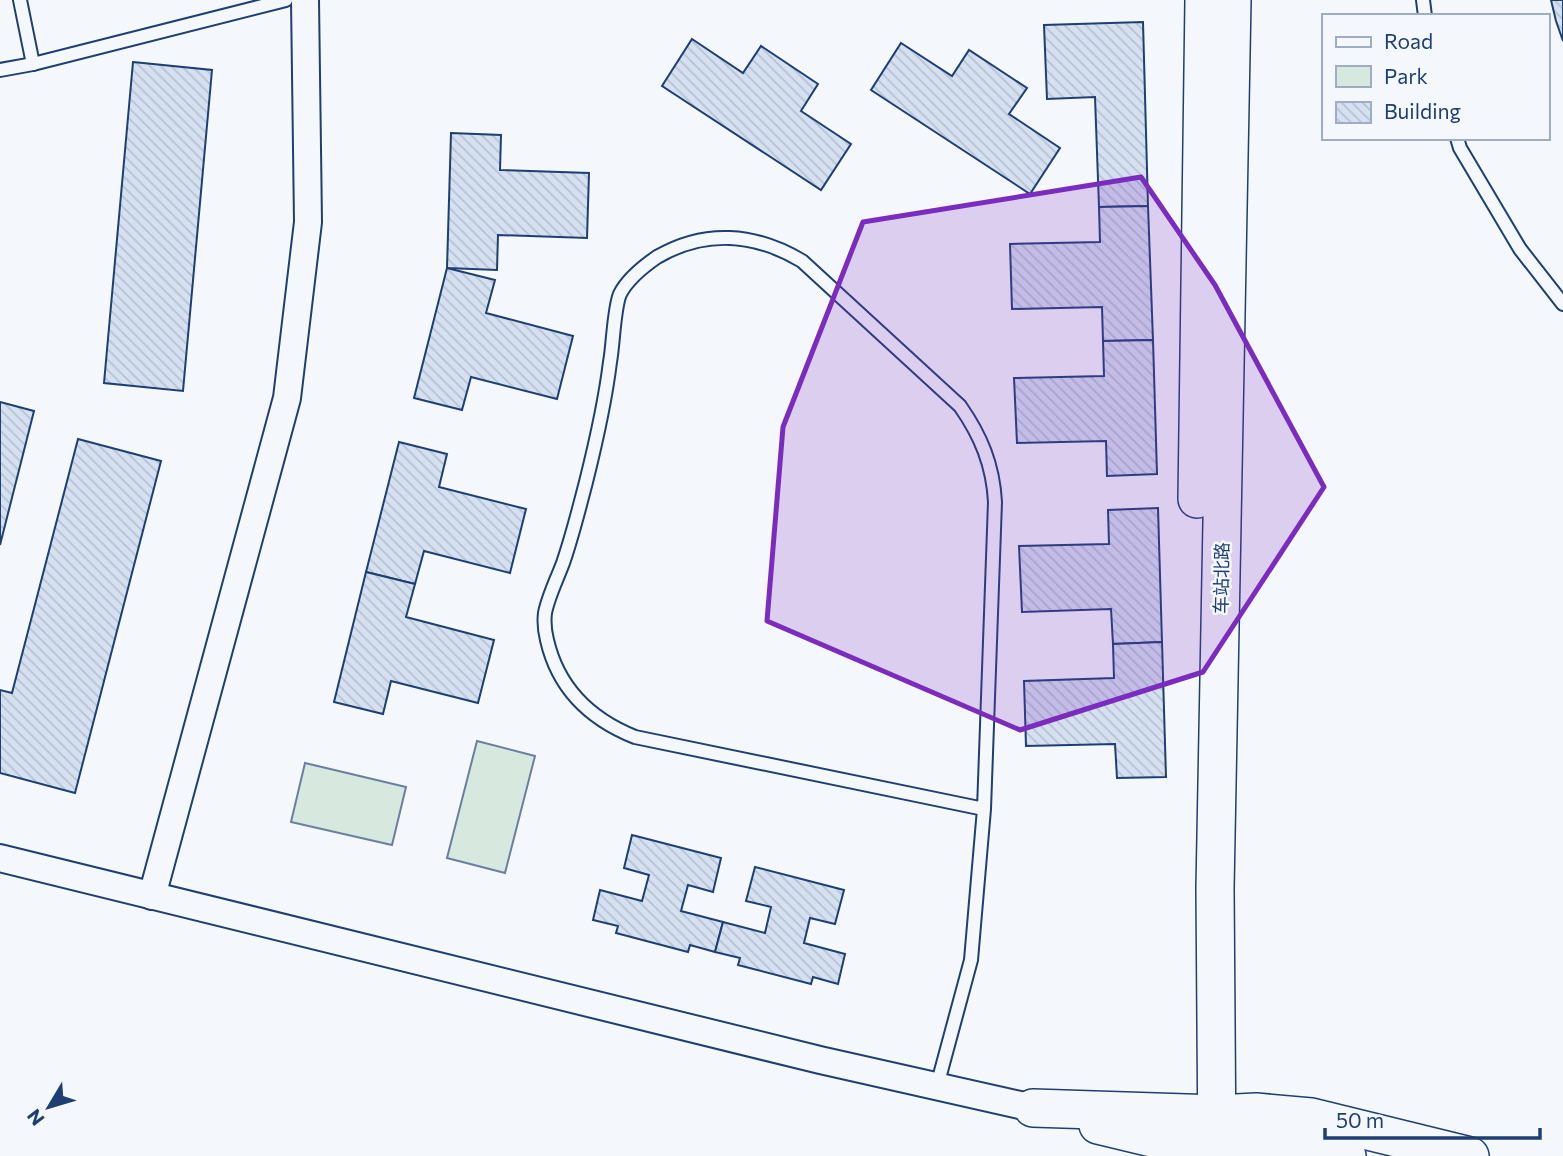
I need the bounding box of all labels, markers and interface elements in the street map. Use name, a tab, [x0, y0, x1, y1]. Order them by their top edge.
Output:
legend	[1322, 14, 1549, 140]
text: Road	[1384, 28, 1433, 53]
text: Park	[1384, 63, 1428, 88]
text: Building	[1384, 98, 1461, 123]
street label: 车站北路	[1209, 542, 1233, 614]
north arrow	[14, 1072, 84, 1142]
scale bar	[1325, 1096, 1540, 1140]
text: N	[22, 1105, 49, 1130]
text: 50 m	[1336, 1107, 1384, 1132]

